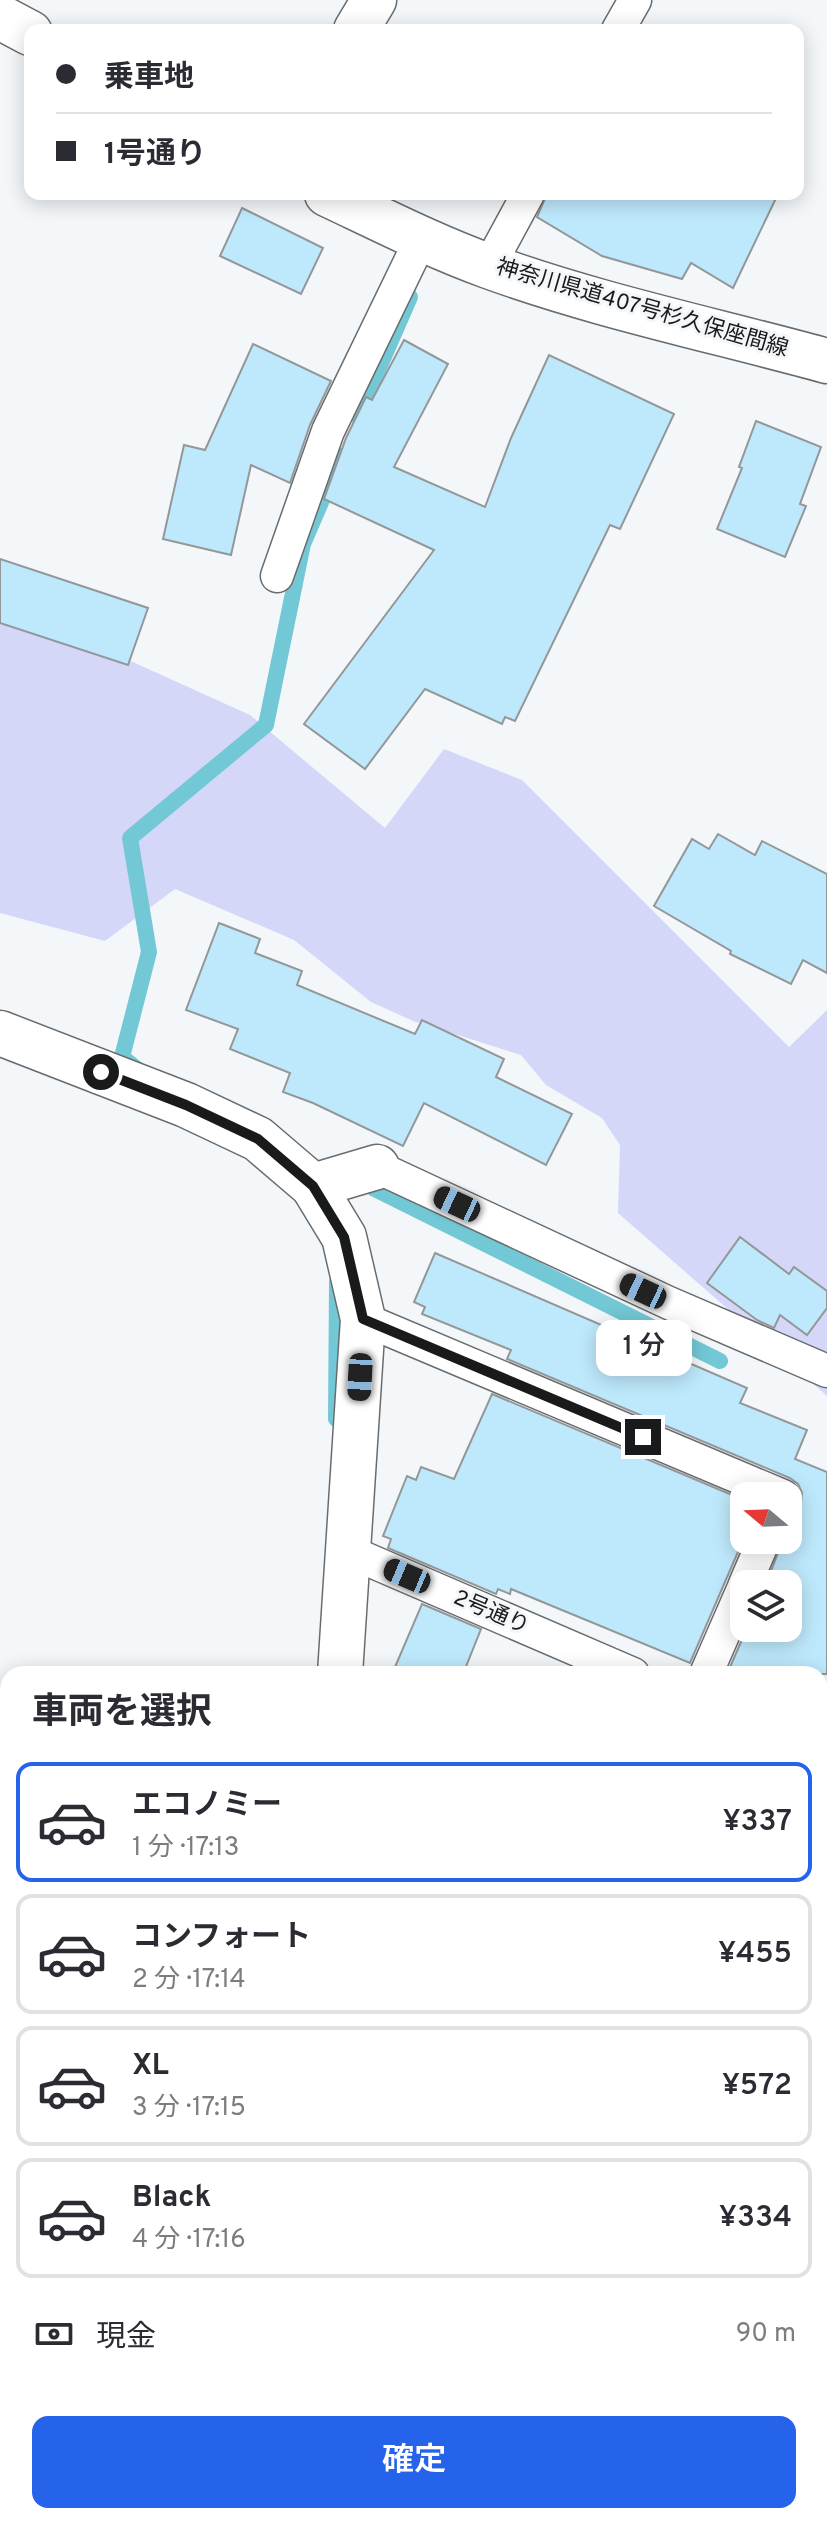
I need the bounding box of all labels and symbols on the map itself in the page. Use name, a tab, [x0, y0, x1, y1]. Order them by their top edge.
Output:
street label: 神奈川県道407号杉久保座間線	[493, 254, 791, 364]
route start	[83, 1054, 119, 1090]
car	[430, 1183, 484, 1225]
car	[616, 1270, 670, 1312]
callout: 1 分	[595, 1321, 691, 1377]
car	[347, 1352, 373, 1402]
route end	[625, 1419, 661, 1455]
north arrow	[730, 1482, 802, 1554]
car	[380, 1556, 434, 1596]
street label: 2号通り	[449, 1585, 533, 1641]

